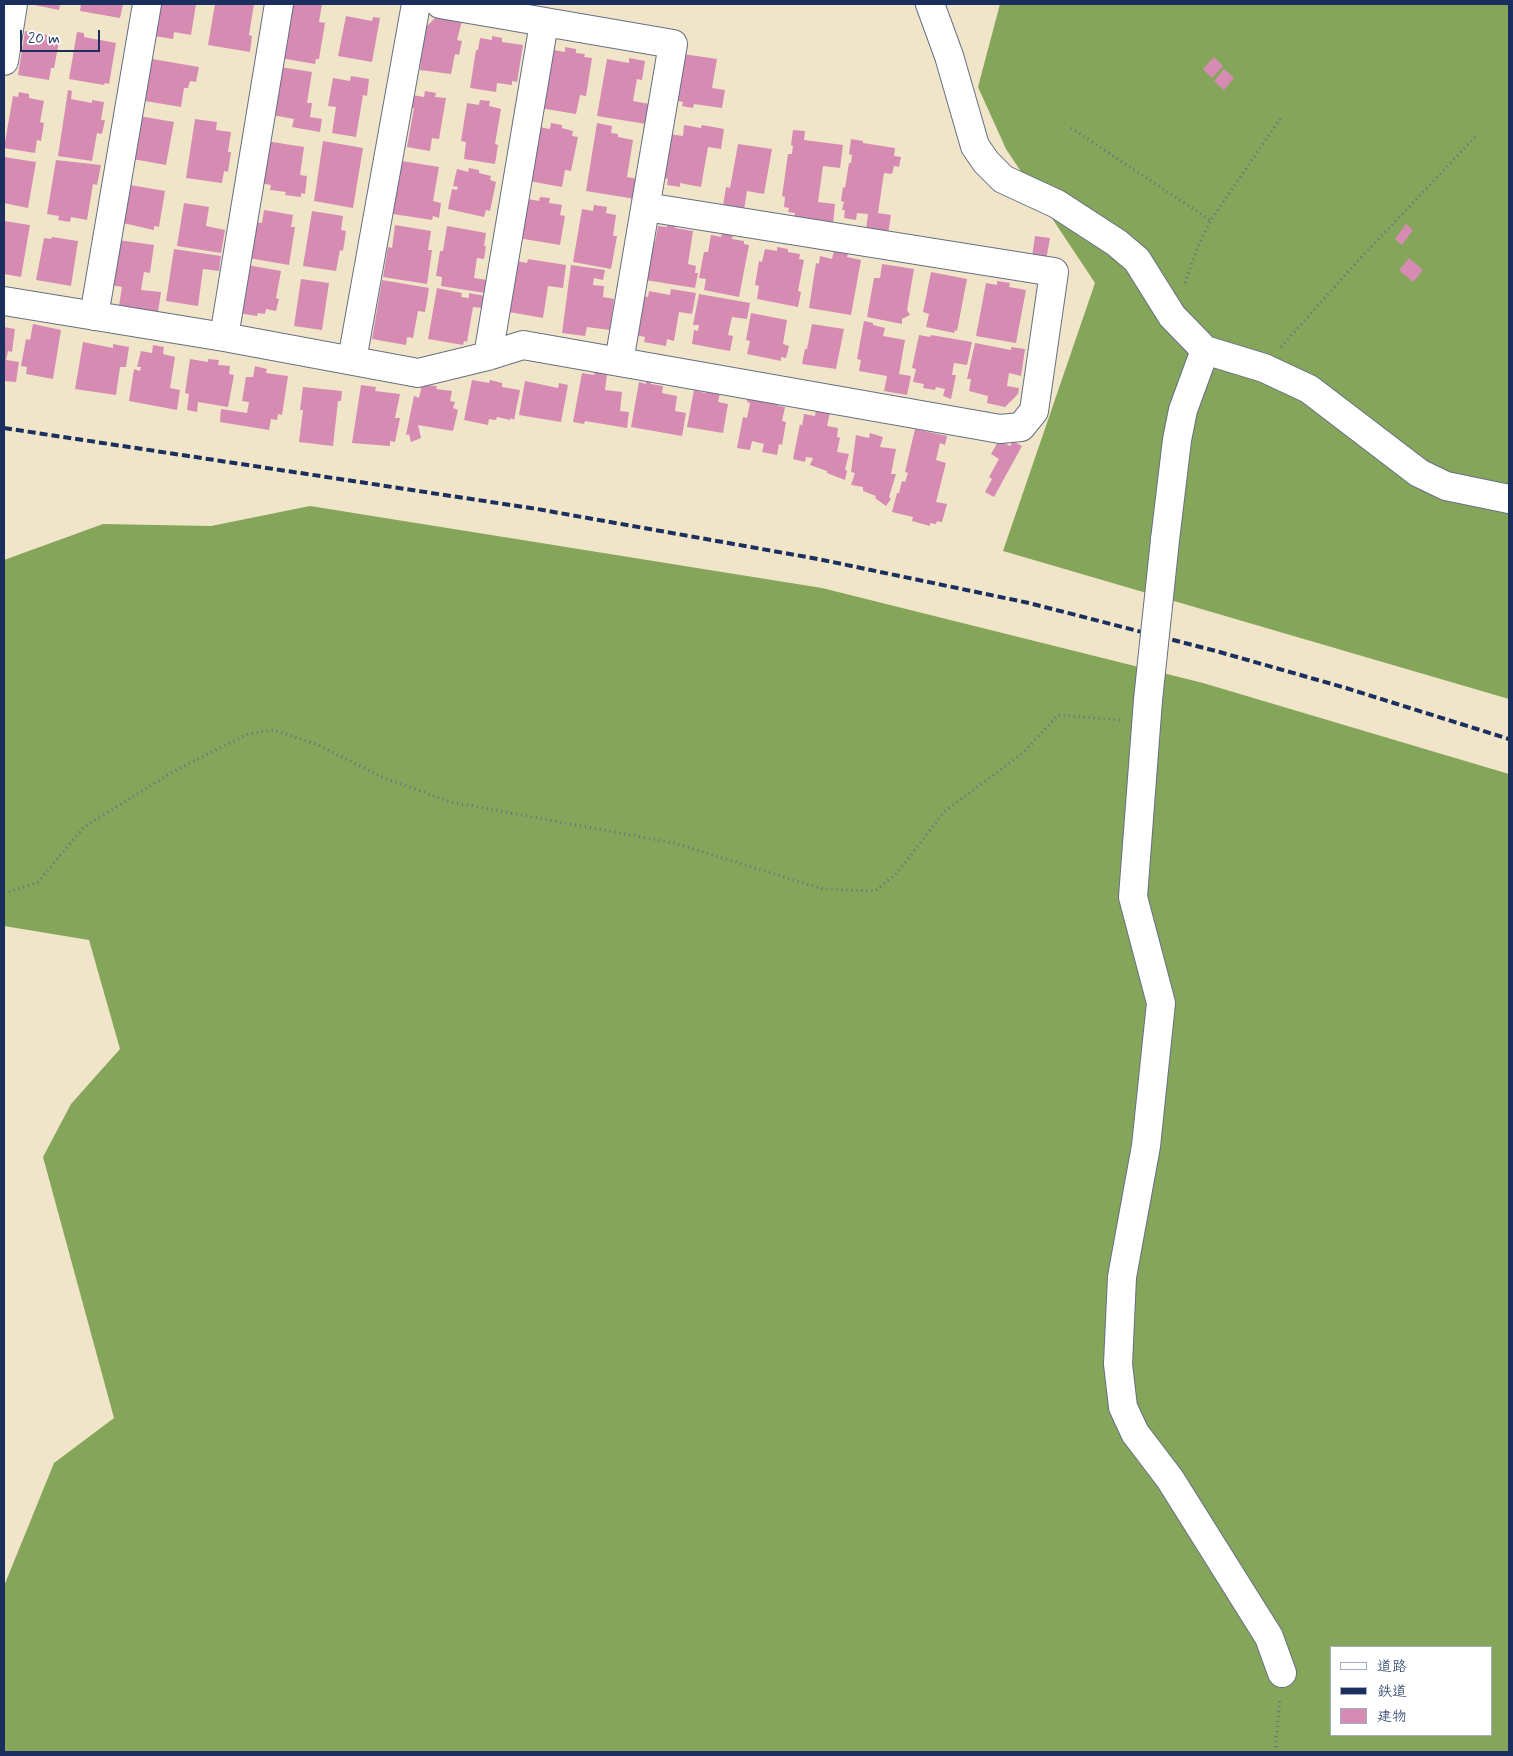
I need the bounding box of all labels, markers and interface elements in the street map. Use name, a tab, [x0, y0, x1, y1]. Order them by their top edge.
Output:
scale bar	[22, 20, 102, 52]
text: 20 m	[28, 29, 60, 49]
legend	[1330, 1646, 1493, 1736]
text: 道路	[1377, 1657, 1407, 1677]
text: 鉄道	[1377, 1682, 1407, 1702]
text: 建物	[1377, 1707, 1407, 1727]

